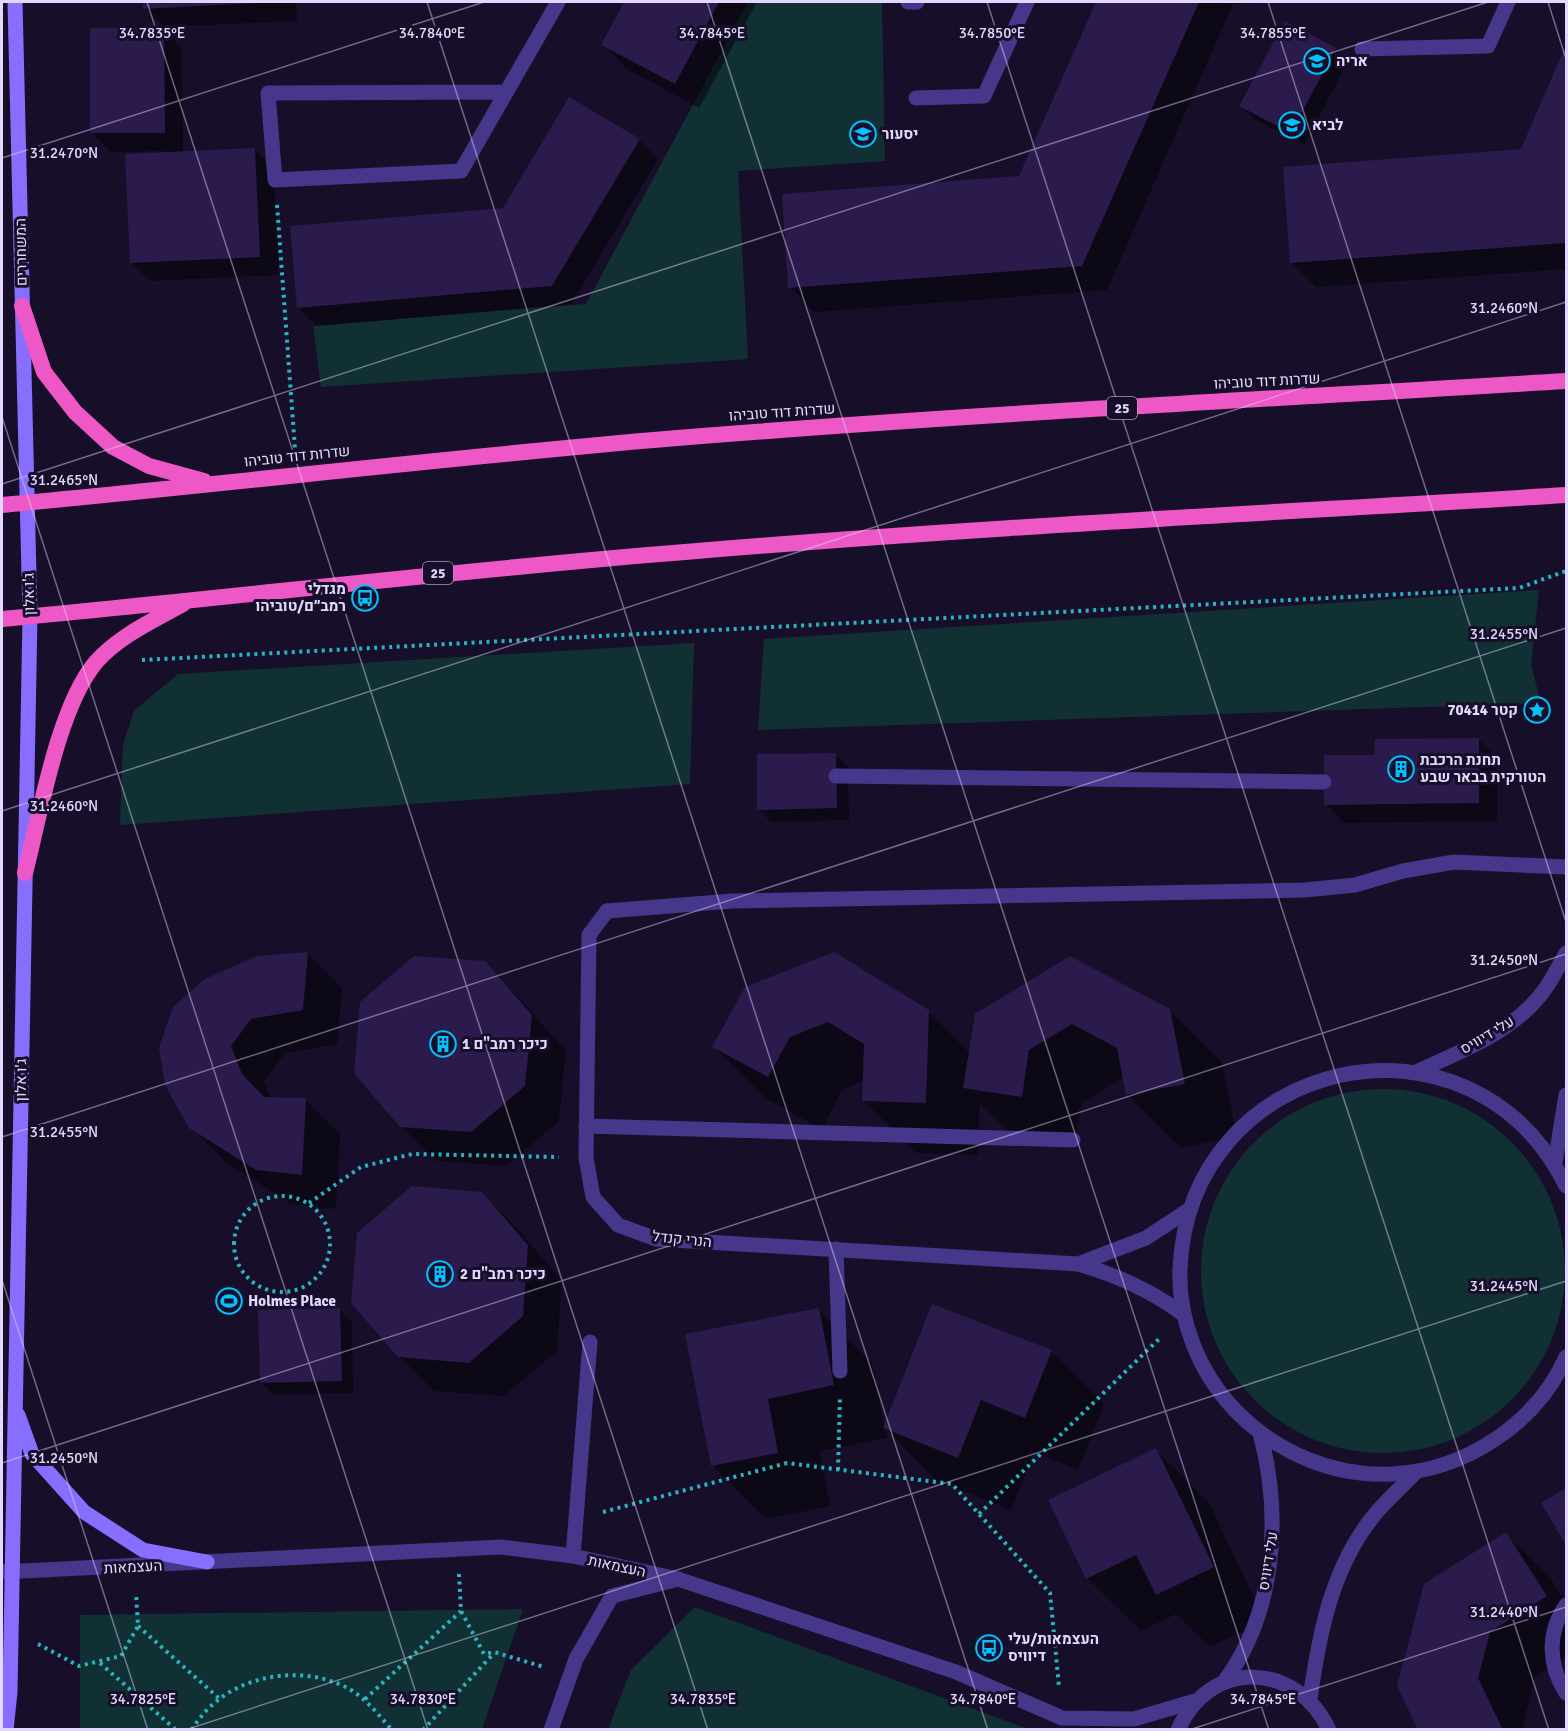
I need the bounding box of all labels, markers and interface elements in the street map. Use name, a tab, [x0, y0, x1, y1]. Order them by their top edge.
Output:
text: 34.7835°E	[119, 24, 185, 42]
text: 34.7840°E	[399, 24, 465, 42]
text: 34.7845°E	[679, 24, 745, 42]
text: 34.7850°E	[959, 24, 1025, 42]
text: 34.7855°E	[1240, 24, 1306, 42]
school or university icon: אריה	[1302, 46, 1332, 76]
place label: אריה	[1336, 52, 1368, 70]
school or university icon: לביא	[1277, 110, 1307, 140]
place label: לביא	[1312, 116, 1343, 134]
school or university icon: יסעור	[848, 119, 878, 149]
place label: יסעור	[882, 125, 918, 143]
text: 31.2470°N	[30, 144, 98, 162]
street label: המשחררים	[11, 218, 31, 286]
text: 31.2460°N	[1470, 299, 1538, 317]
street label: שדרות דוד טוביהו	[1213, 369, 1321, 393]
road number: 25	[1107, 397, 1137, 419]
street label: שדרות דוד טוביהו	[728, 399, 836, 425]
street label: שדרות דוד טוביהו	[243, 441, 351, 471]
text: 31.2465°N	[30, 471, 98, 489]
road number: 25	[423, 562, 453, 584]
street label: ג'ו אלון	[20, 572, 38, 615]
place label: מגדלי רמב״ם/טוביהו	[256, 580, 346, 615]
bus stop icon: מגדלי רמב״ם/טוביהו	[350, 583, 380, 613]
text: 31.2455°N	[1470, 625, 1538, 643]
place icon: קטר 70414	[1522, 695, 1552, 725]
place label: קטר 70414	[1447, 701, 1518, 719]
place label: תחנת הרכבת הטורקית בבאר שבע	[1420, 751, 1546, 786]
building icon: תחנת הרכבת הטורקית בבאר שבע	[1386, 754, 1416, 784]
text: 31.2460°N	[30, 797, 98, 815]
text: 31.2450°N	[1470, 951, 1538, 969]
street label: עלי דיוויס	[1457, 1012, 1517, 1058]
building icon: כיכר רמב"ם 1	[428, 1029, 458, 1059]
place label: כיכר רמב"ם 1	[462, 1035, 548, 1053]
street label: ג'ו אלון	[12, 1058, 30, 1101]
text: 31.2455°N	[30, 1123, 98, 1141]
street label: הנרי קנדל	[651, 1227, 713, 1251]
building icon: כיכר רמב"ם 2	[425, 1259, 455, 1289]
place label: כיכר רמב"ם 2	[460, 1265, 546, 1283]
text: 31.2445°N	[1470, 1277, 1538, 1295]
sports icon: Holmes Place	[214, 1286, 244, 1316]
place label: Holmes Place	[248, 1292, 336, 1310]
text: 31.2450°N	[30, 1449, 98, 1467]
street label: עלי דיוויס	[1254, 1530, 1282, 1592]
street label: העצמאות	[586, 1551, 648, 1581]
street label: העצמאות	[103, 1556, 163, 1578]
text: 31.2440°N	[1470, 1603, 1538, 1621]
place label: העצמאות/עלי דיוויס	[1008, 1630, 1099, 1665]
bus stop icon: העצמאות/עלי דיוויס	[974, 1633, 1004, 1663]
text: 34.7825°E	[110, 1690, 176, 1708]
text: 34.7830°E	[390, 1690, 456, 1708]
text: 34.7835°E	[670, 1690, 736, 1708]
text: 34.7840°E	[950, 1690, 1016, 1708]
text: 34.7845°E	[1230, 1690, 1296, 1708]

